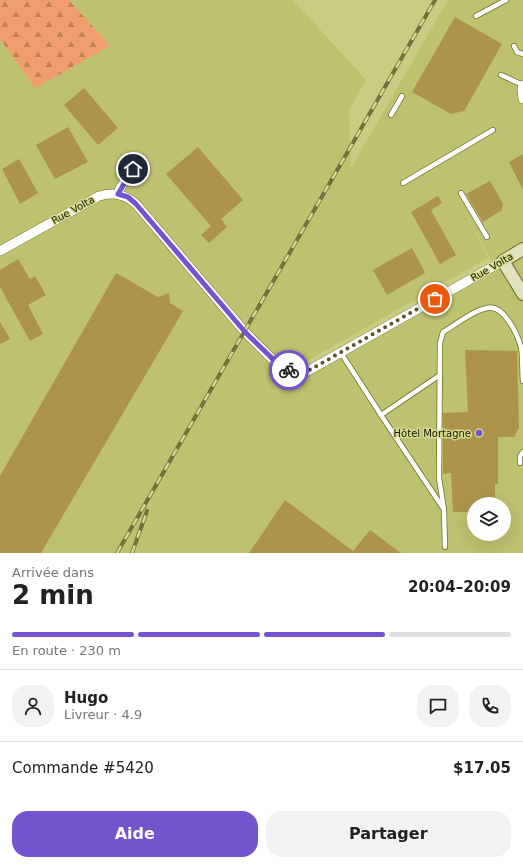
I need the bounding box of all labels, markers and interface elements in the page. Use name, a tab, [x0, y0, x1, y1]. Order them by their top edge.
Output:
pin	[116, 152, 150, 186]
icon: home	[122, 158, 144, 180]
street label: Rue Volta	[50, 194, 96, 226]
street label: Rue Volta	[469, 250, 515, 284]
pin	[418, 282, 452, 316]
icon: bag	[424, 288, 446, 310]
courier	[269, 350, 309, 390]
icon: bike	[278, 359, 300, 381]
place label: Hôtel Mortagne	[394, 428, 471, 439]
marker: Hôtel Mortagne	[474, 428, 484, 438]
map controls	[467, 497, 511, 541]
button: layers	[467, 497, 511, 541]
text: Arrivée dans	[12, 565, 94, 580]
text: 20:04–20:09	[408, 578, 511, 596]
text: 2 min	[12, 580, 94, 610]
text: En route · 230 m	[12, 643, 121, 658]
button: person	[12, 685, 54, 727]
button: chat	[417, 685, 459, 727]
button: phone	[469, 685, 511, 727]
text: Hugo	[64, 689, 108, 707]
text: Livreur · 4.9	[64, 707, 142, 722]
text: Commande #5420	[12, 759, 154, 777]
text: $17.05	[453, 759, 511, 777]
button: Aide	[12, 811, 258, 857]
button: Partager	[266, 811, 511, 857]

